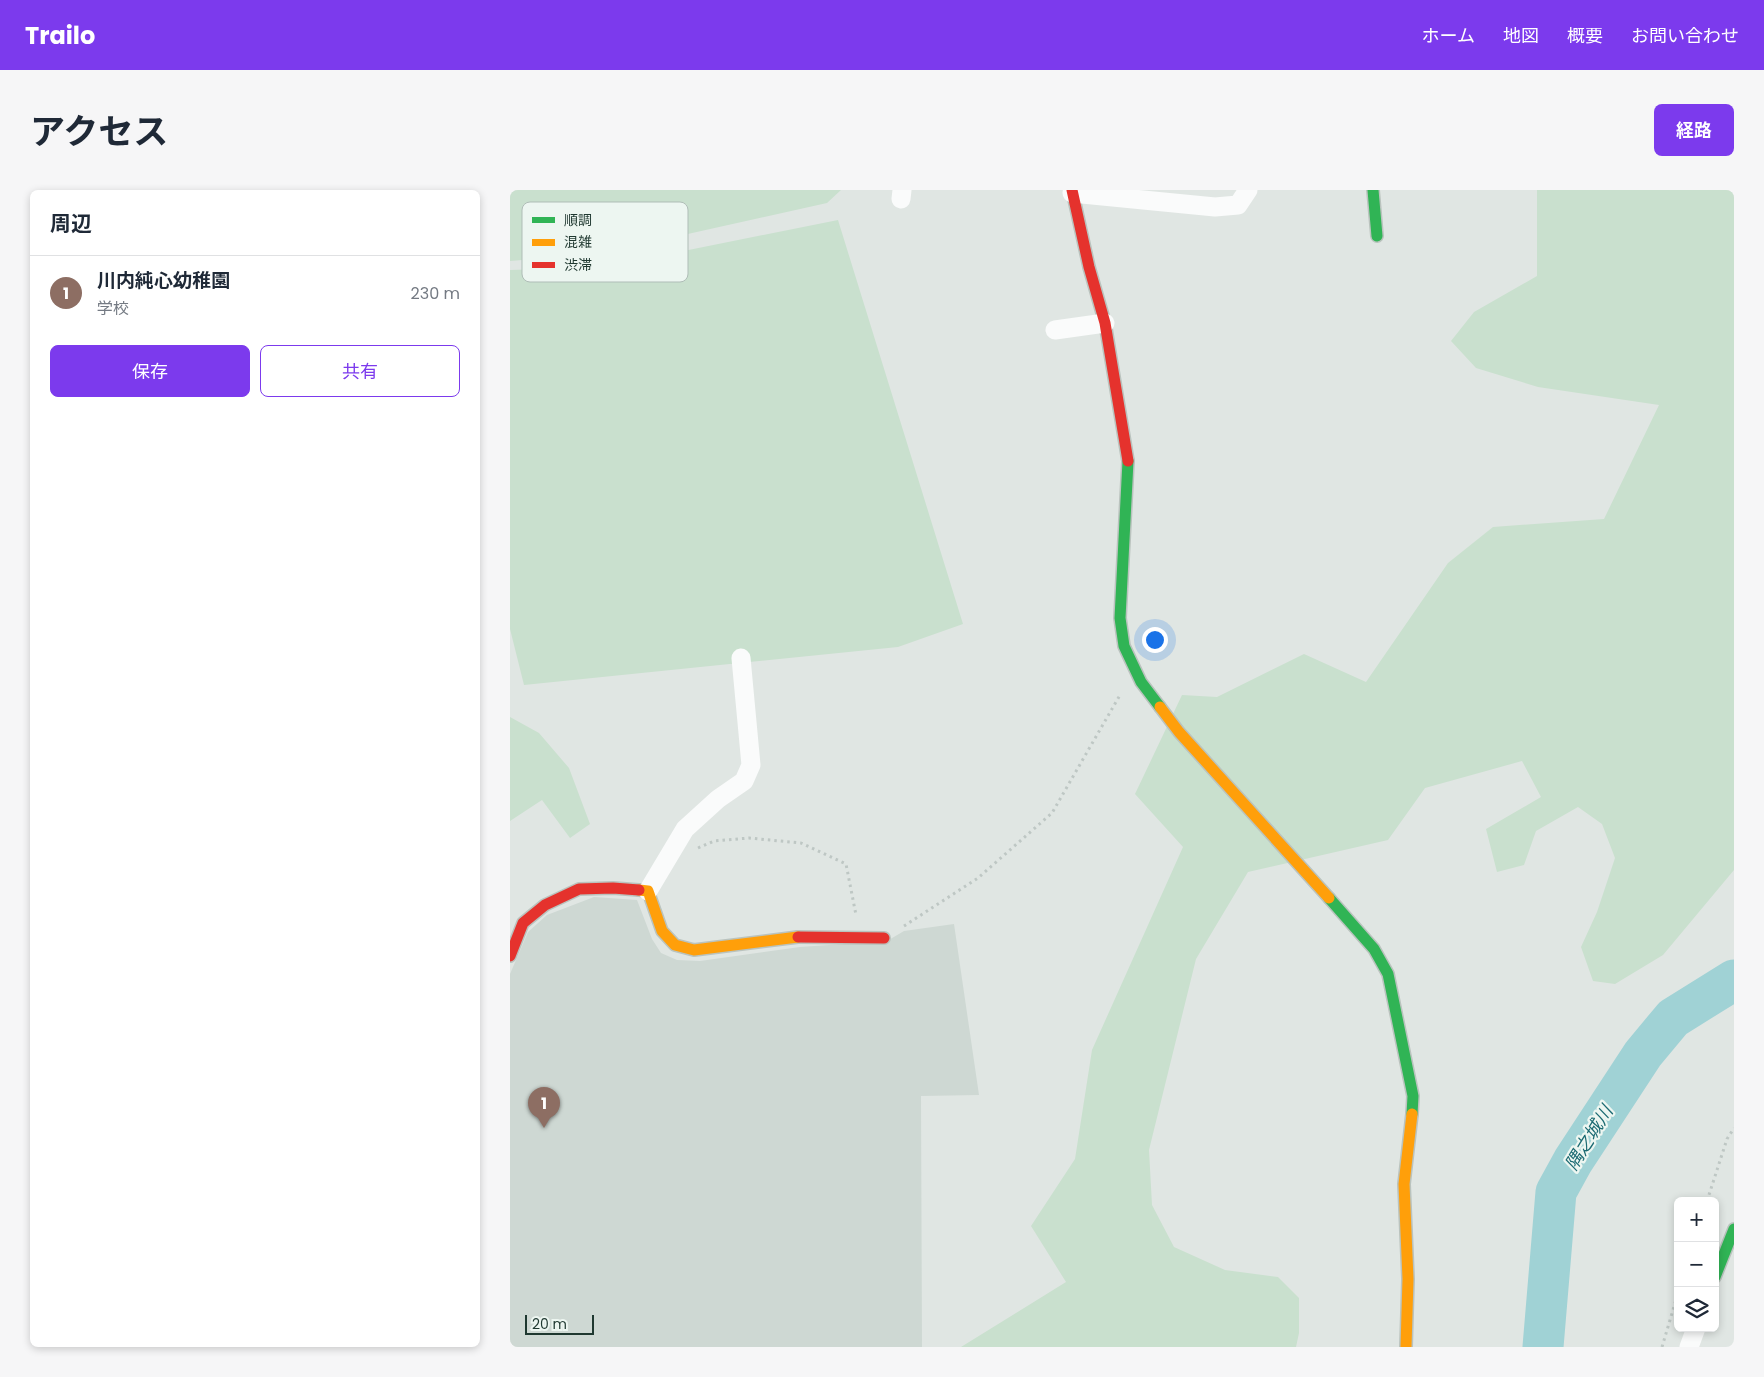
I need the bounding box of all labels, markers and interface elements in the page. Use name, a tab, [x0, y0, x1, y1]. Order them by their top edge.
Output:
text: Trailo	[25, 19, 95, 52]
text: ホーム	[1422, 23, 1475, 48]
text: 地図	[1503, 23, 1539, 48]
text: 概要	[1567, 23, 1603, 48]
text: お問い合わせ	[1631, 23, 1739, 48]
button: 経路	[1654, 104, 1734, 156]
text: アクセス	[30, 107, 168, 156]
legend	[522, 202, 688, 282]
text: 周辺	[50, 209, 92, 238]
text: 順調	[564, 210, 592, 230]
text: 混雑	[564, 232, 592, 252]
text: 渋滞	[564, 255, 592, 275]
text: 川内純心幼稚園	[97, 267, 230, 294]
text: 1	[63, 282, 69, 305]
text: 230 m	[411, 282, 460, 305]
text: 学校	[97, 297, 129, 320]
button: 保存	[50, 345, 250, 397]
button: 共有	[260, 345, 460, 397]
your location	[1142, 627, 1168, 653]
pin: 1	[528, 1087, 560, 1128]
water label: 隅之城川	[1559, 1099, 1619, 1175]
map controls	[1674, 1197, 1719, 1332]
button: +	[1674, 1197, 1719, 1242]
button: −	[1674, 1242, 1719, 1287]
button: layers	[1674, 1287, 1719, 1332]
scale bar	[525, 1312, 594, 1335]
text: 20 m	[532, 1314, 567, 1334]

